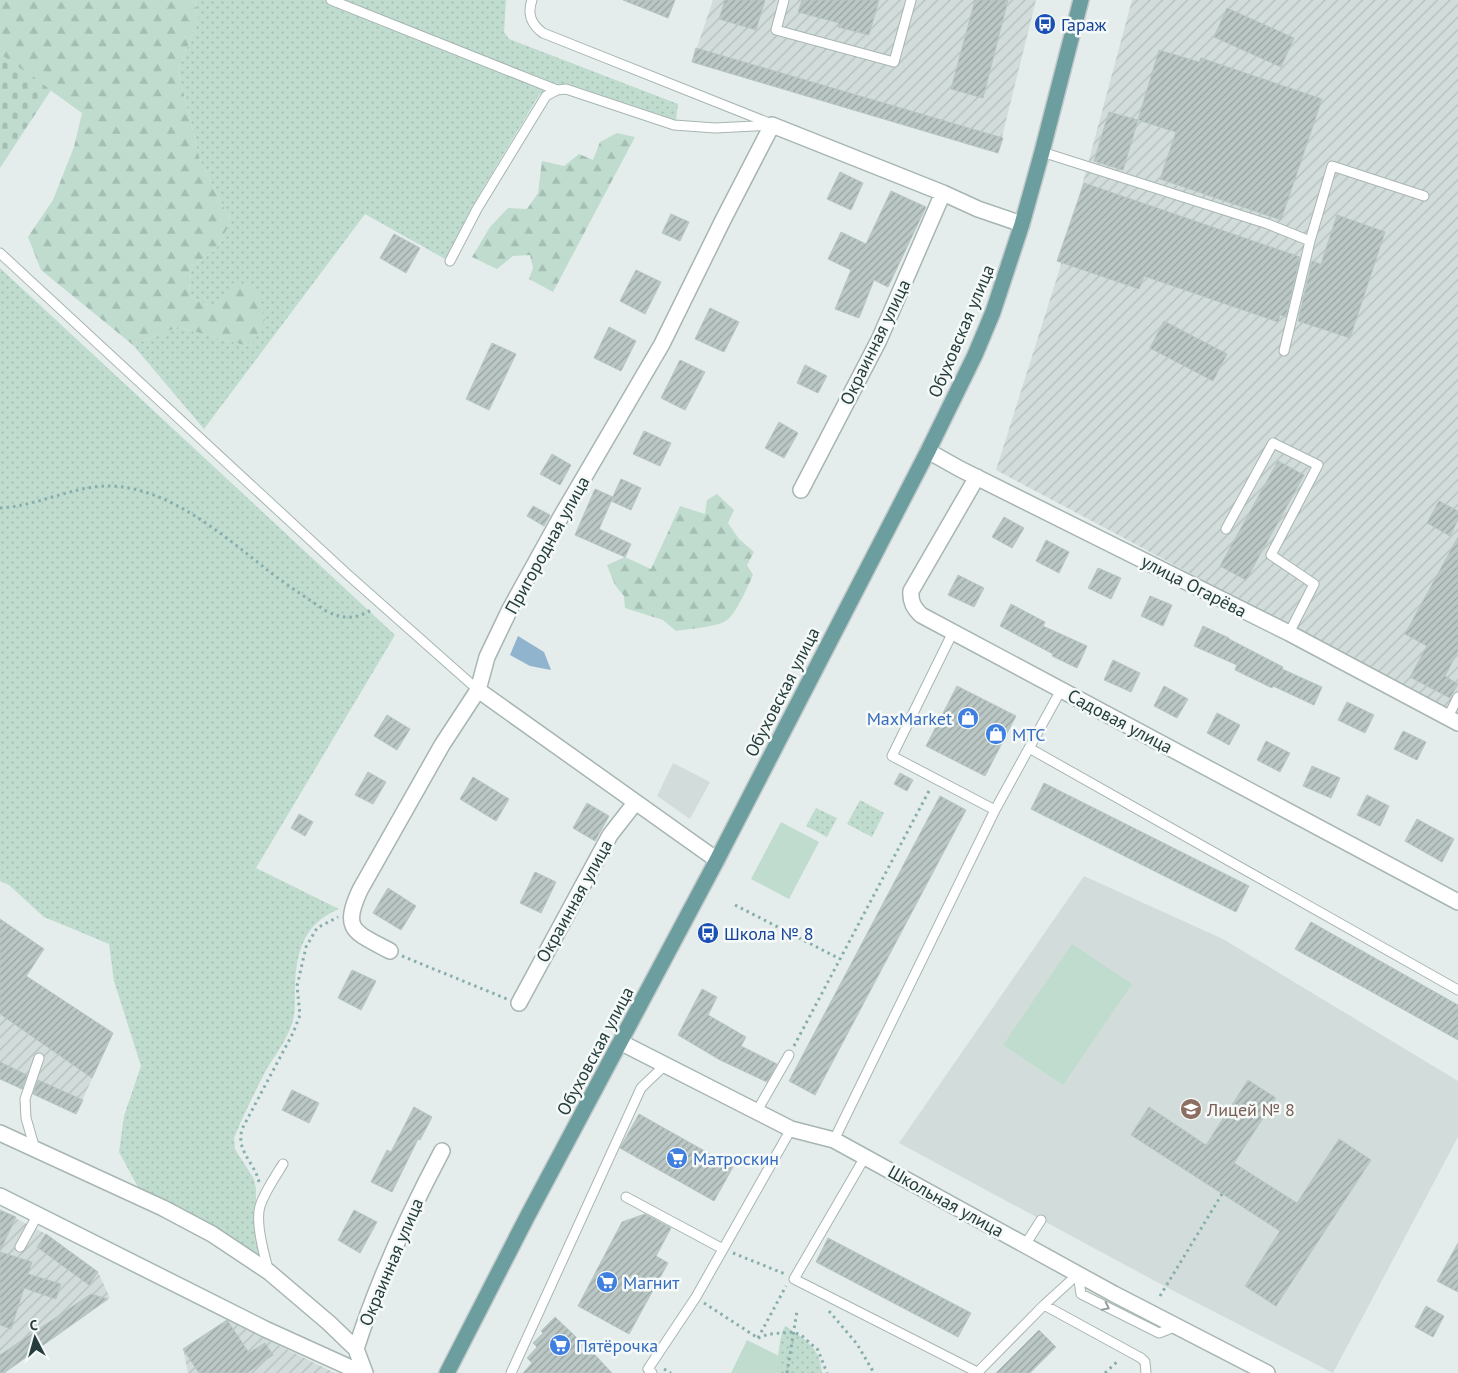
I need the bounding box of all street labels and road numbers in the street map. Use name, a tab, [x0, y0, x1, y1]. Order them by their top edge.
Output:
street label: Обуховская улица	[923, 261, 999, 401]
street label: Окраинная улица	[835, 275, 915, 409]
street label: Пригородная улица	[500, 472, 594, 618]
street label: улица Огарёва	[1137, 550, 1251, 622]
street label: Обуховская улица	[739, 623, 825, 761]
street label: Садовая улица	[1064, 684, 1176, 758]
street label: Окраинная улица	[531, 836, 617, 966]
street label: Обуховская улица	[551, 983, 639, 1119]
street label: Школьная улица	[884, 1160, 1008, 1242]
street label: Окраинная улица	[354, 1194, 428, 1330]

